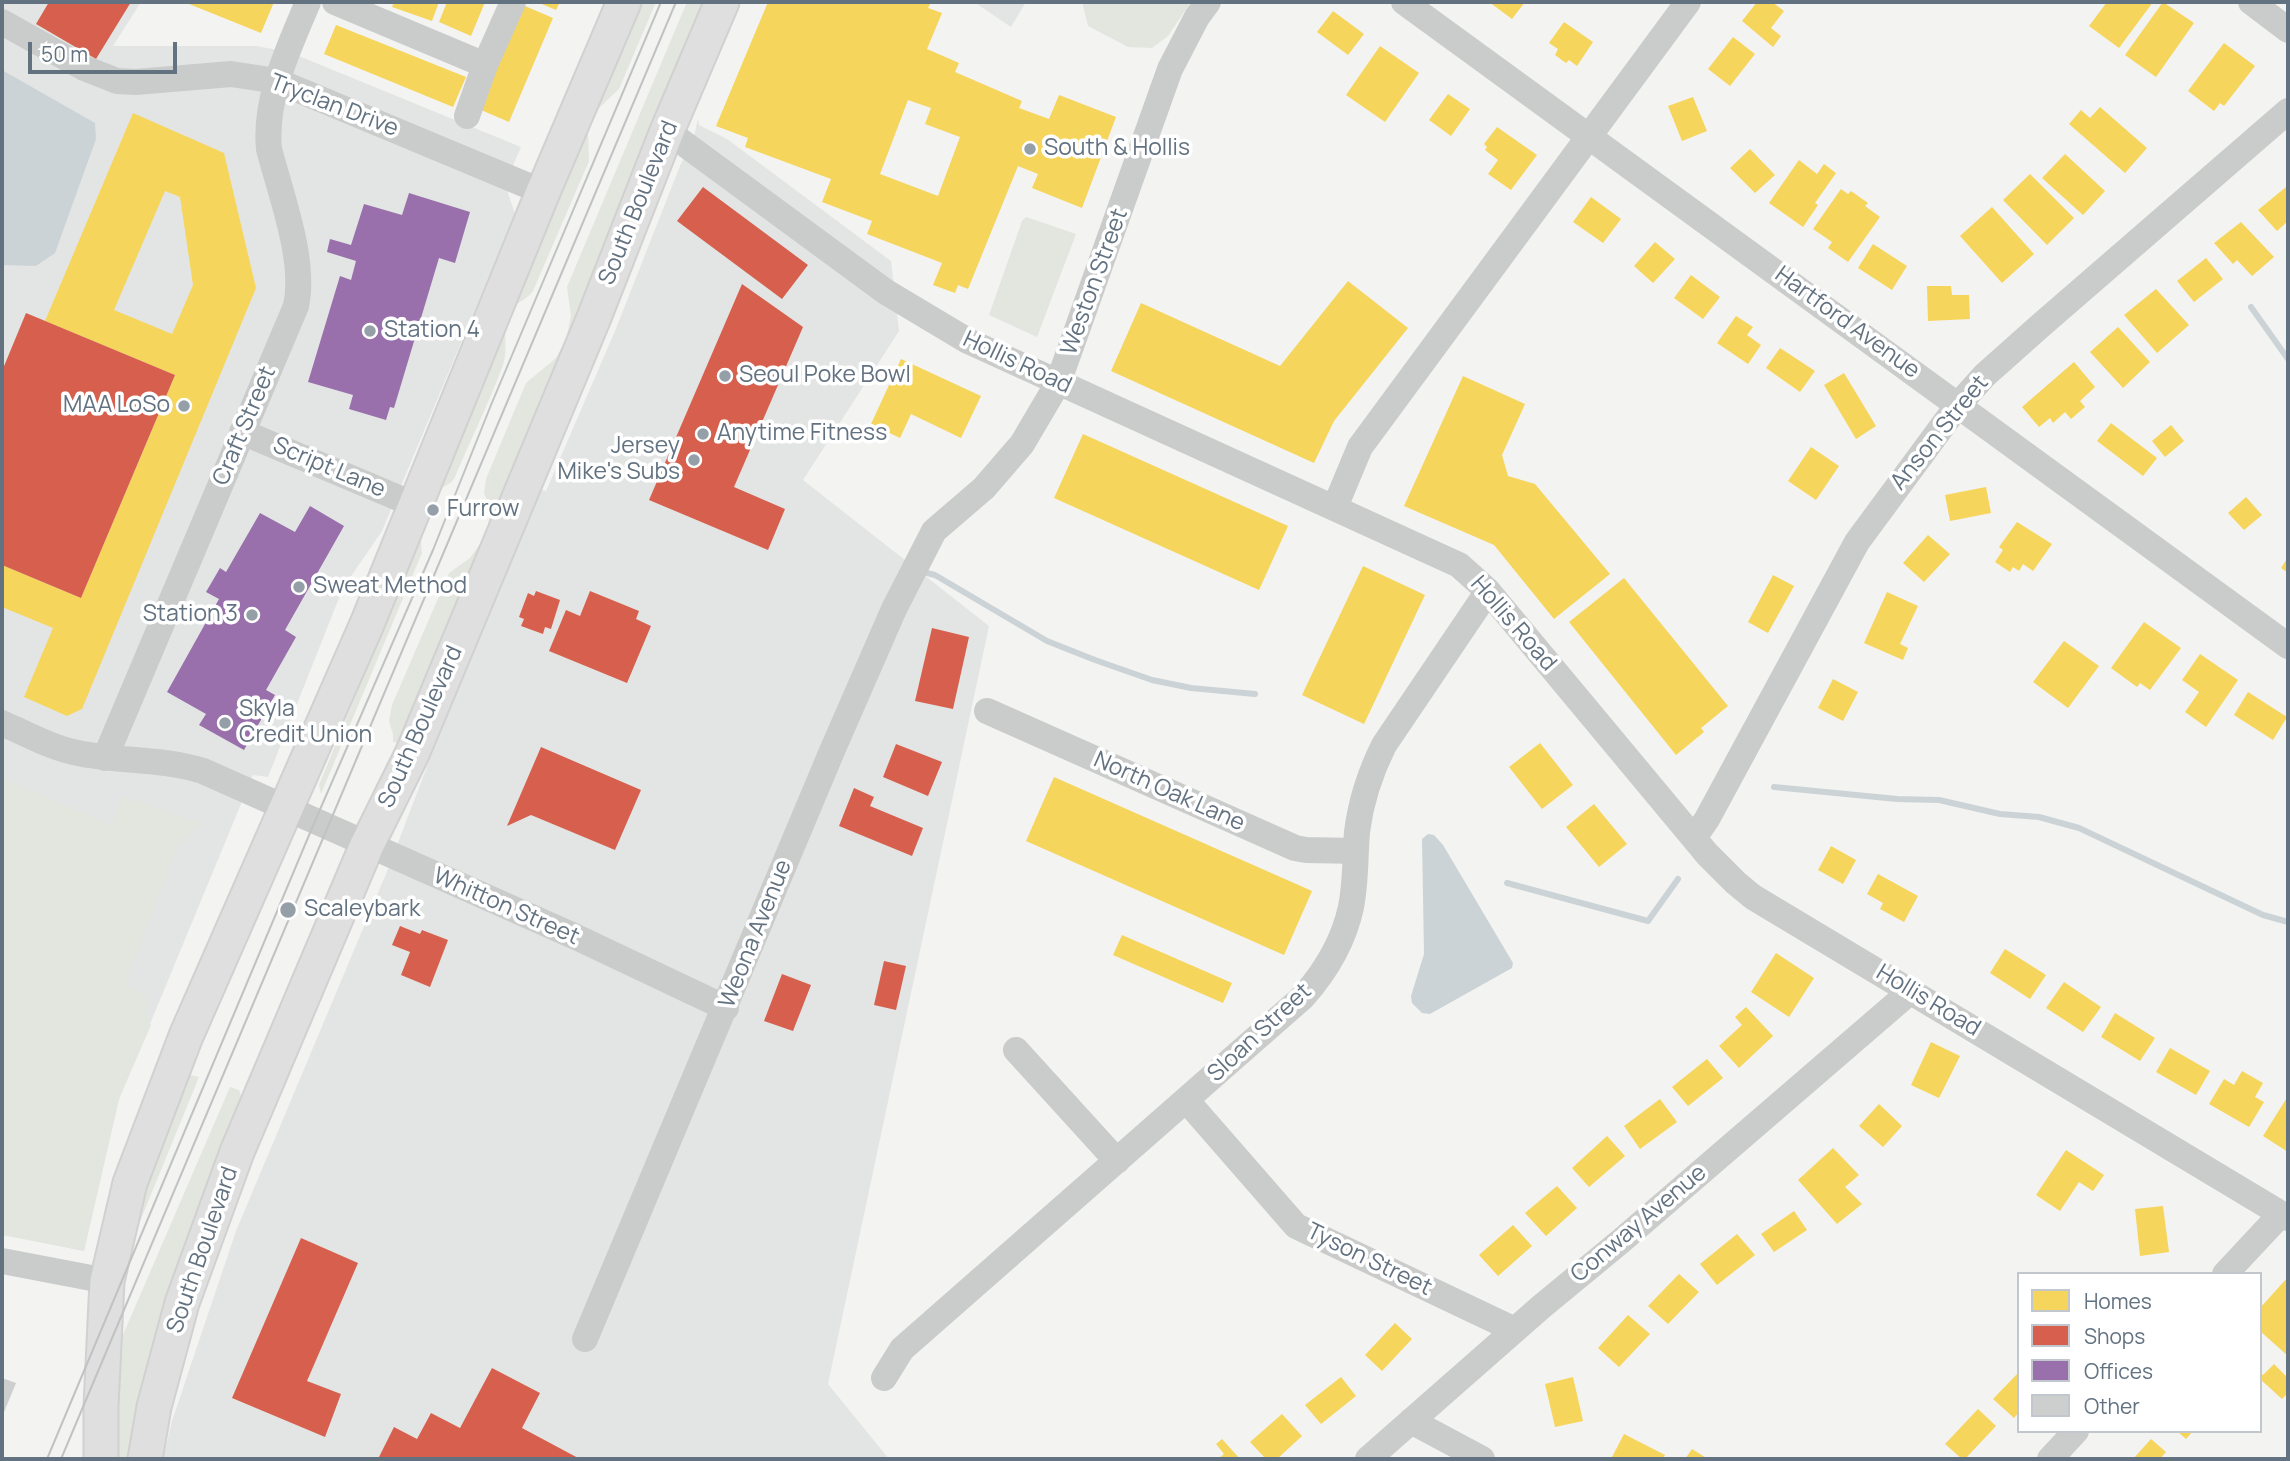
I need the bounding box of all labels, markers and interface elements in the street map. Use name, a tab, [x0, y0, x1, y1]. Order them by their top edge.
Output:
scale bar	[32, 28, 180, 72]
text: 50 m	[41, 40, 88, 68]
street label: Tryclan Drive	[266, 69, 402, 143]
street label: South Boulevard	[594, 117, 684, 289]
place label: South & Hollis	[1044, 135, 1190, 163]
marker: South & Hollis	[1022, 141, 1038, 157]
street label: Weston Street	[1056, 205, 1134, 359]
street label: Hartford Avenue	[1769, 261, 1925, 385]
place label: Station 4	[384, 317, 480, 345]
marker: Station 4	[362, 323, 378, 339]
street label: Hollis Road	[958, 326, 1076, 400]
street label: Craft Street	[208, 362, 282, 490]
place label: Seoul Poke Bowl	[739, 362, 911, 390]
marker: Seoul Poke Bowl	[717, 368, 733, 384]
street label: Anson Street	[1885, 370, 1995, 496]
place label: MAA LoSo	[63, 392, 170, 420]
marker: MAA LoSo	[176, 398, 192, 414]
place label: Anytime Fitness	[717, 420, 887, 448]
marker: Anytime Fitness	[695, 426, 711, 442]
street label: Script Lane	[269, 432, 389, 504]
place label: Jersey Mike's Subs	[558, 433, 680, 487]
marker: Jersey Mike's Subs	[686, 452, 702, 468]
place label: Furrow	[447, 496, 519, 524]
marker: Furrow	[425, 502, 441, 518]
street label: Hollis Road	[1464, 571, 1562, 677]
place label: Sweat Method	[313, 573, 467, 601]
marker: Sweat Method	[291, 579, 307, 595]
place label: Station 3	[143, 601, 238, 629]
marker: Station 3	[244, 607, 260, 623]
street label: South Boulevard	[373, 642, 469, 812]
place label: Skyla Credit Union	[239, 696, 372, 750]
marker: Skyla Credit Union	[217, 715, 233, 731]
street label: North Oak Lane	[1089, 746, 1249, 838]
street label: Weona Avenue	[714, 856, 798, 1012]
street label: Whitton Street	[429, 862, 583, 952]
place label: Scaleybark	[304, 896, 420, 924]
marker: Scaleybark	[278, 900, 298, 920]
street label: Hollis Road	[1871, 959, 1985, 1043]
street label: Sloan Street	[1202, 978, 1318, 1088]
street label: Conway Avenue	[1566, 1159, 1712, 1289]
street label: South Boulevard	[162, 1163, 244, 1337]
street label: Tyson Street	[1302, 1218, 1436, 1302]
legend	[2017, 1272, 2262, 1433]
text: Homes	[2084, 1287, 2152, 1315]
text: Shops	[2084, 1322, 2145, 1350]
text: Offices	[2084, 1357, 2153, 1385]
text: Other	[2084, 1392, 2140, 1420]

